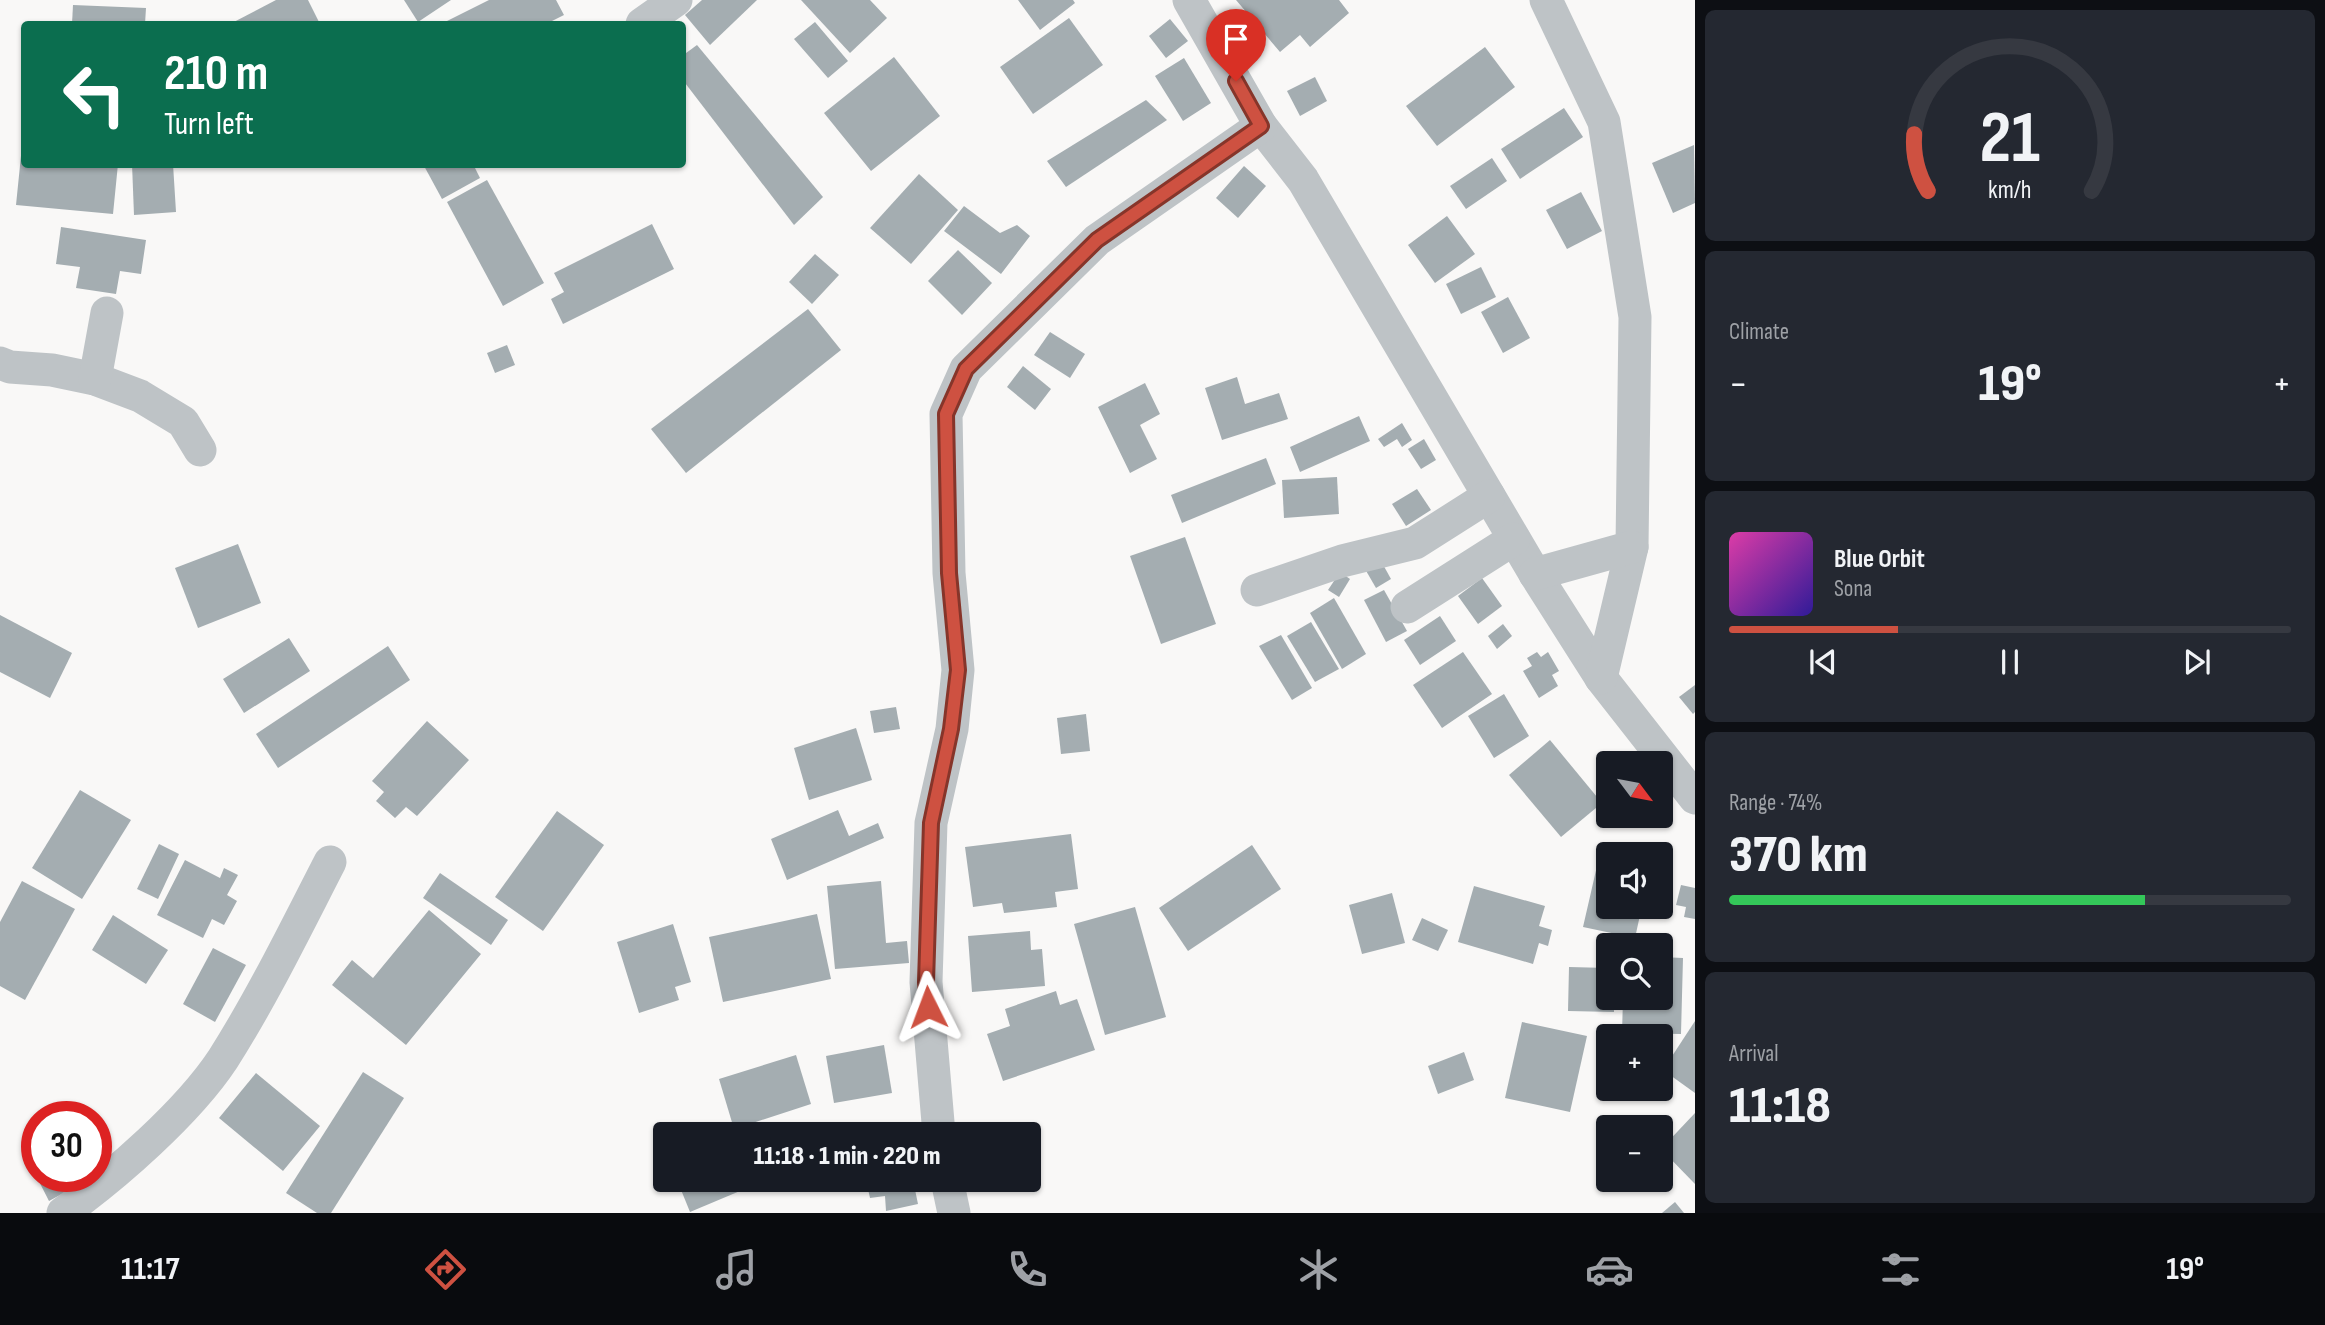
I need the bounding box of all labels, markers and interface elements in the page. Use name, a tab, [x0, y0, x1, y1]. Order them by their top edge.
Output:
pin	[1206, 9, 1266, 81]
icon: arrive	[1217, 20, 1255, 58]
text: 210 m	[164, 45, 268, 104]
icon: left	[49, 49, 140, 140]
text: 21	[1980, 96, 2040, 184]
text: Turn left	[164, 105, 254, 144]
text: km/h	[1988, 175, 2032, 206]
text: Climate	[1729, 318, 1789, 346]
text: 19°	[1978, 353, 2042, 416]
text: −	[1729, 362, 1748, 407]
text: +	[2272, 362, 2291, 407]
text: Blue Orbit	[1834, 544, 1925, 575]
text: Sona	[1834, 575, 1872, 603]
icon: previous	[1804, 643, 1842, 681]
icon: pause	[1991, 643, 2029, 681]
icon: next	[2178, 643, 2216, 681]
north arrow	[1596, 751, 1673, 828]
map controls	[1596, 751, 1673, 1192]
text: Range · 74%	[1729, 789, 1823, 817]
text: 370 km	[1729, 824, 1868, 887]
button: sound	[1596, 842, 1673, 919]
button: search	[1596, 933, 1673, 1010]
position arrow	[891, 970, 965, 1044]
button: +	[1596, 1024, 1673, 1101]
text: Arrival	[1729, 1040, 1778, 1068]
text: 11:18	[1729, 1075, 1831, 1138]
speed limit sign: 30	[21, 1101, 112, 1192]
button: −	[1596, 1115, 1673, 1192]
text: 11:18 · 1 min · 220 m	[753, 1141, 941, 1172]
icon: directions	[421, 1245, 470, 1294]
icon: music	[712, 1245, 761, 1294]
icon: phone	[1003, 1245, 1052, 1294]
icon: climate	[1294, 1245, 1343, 1294]
icon: car	[1585, 1245, 1634, 1294]
icon: filters	[1876, 1245, 1925, 1294]
text: 11:17	[121, 1250, 179, 1289]
text: 19°	[2166, 1250, 2204, 1289]

